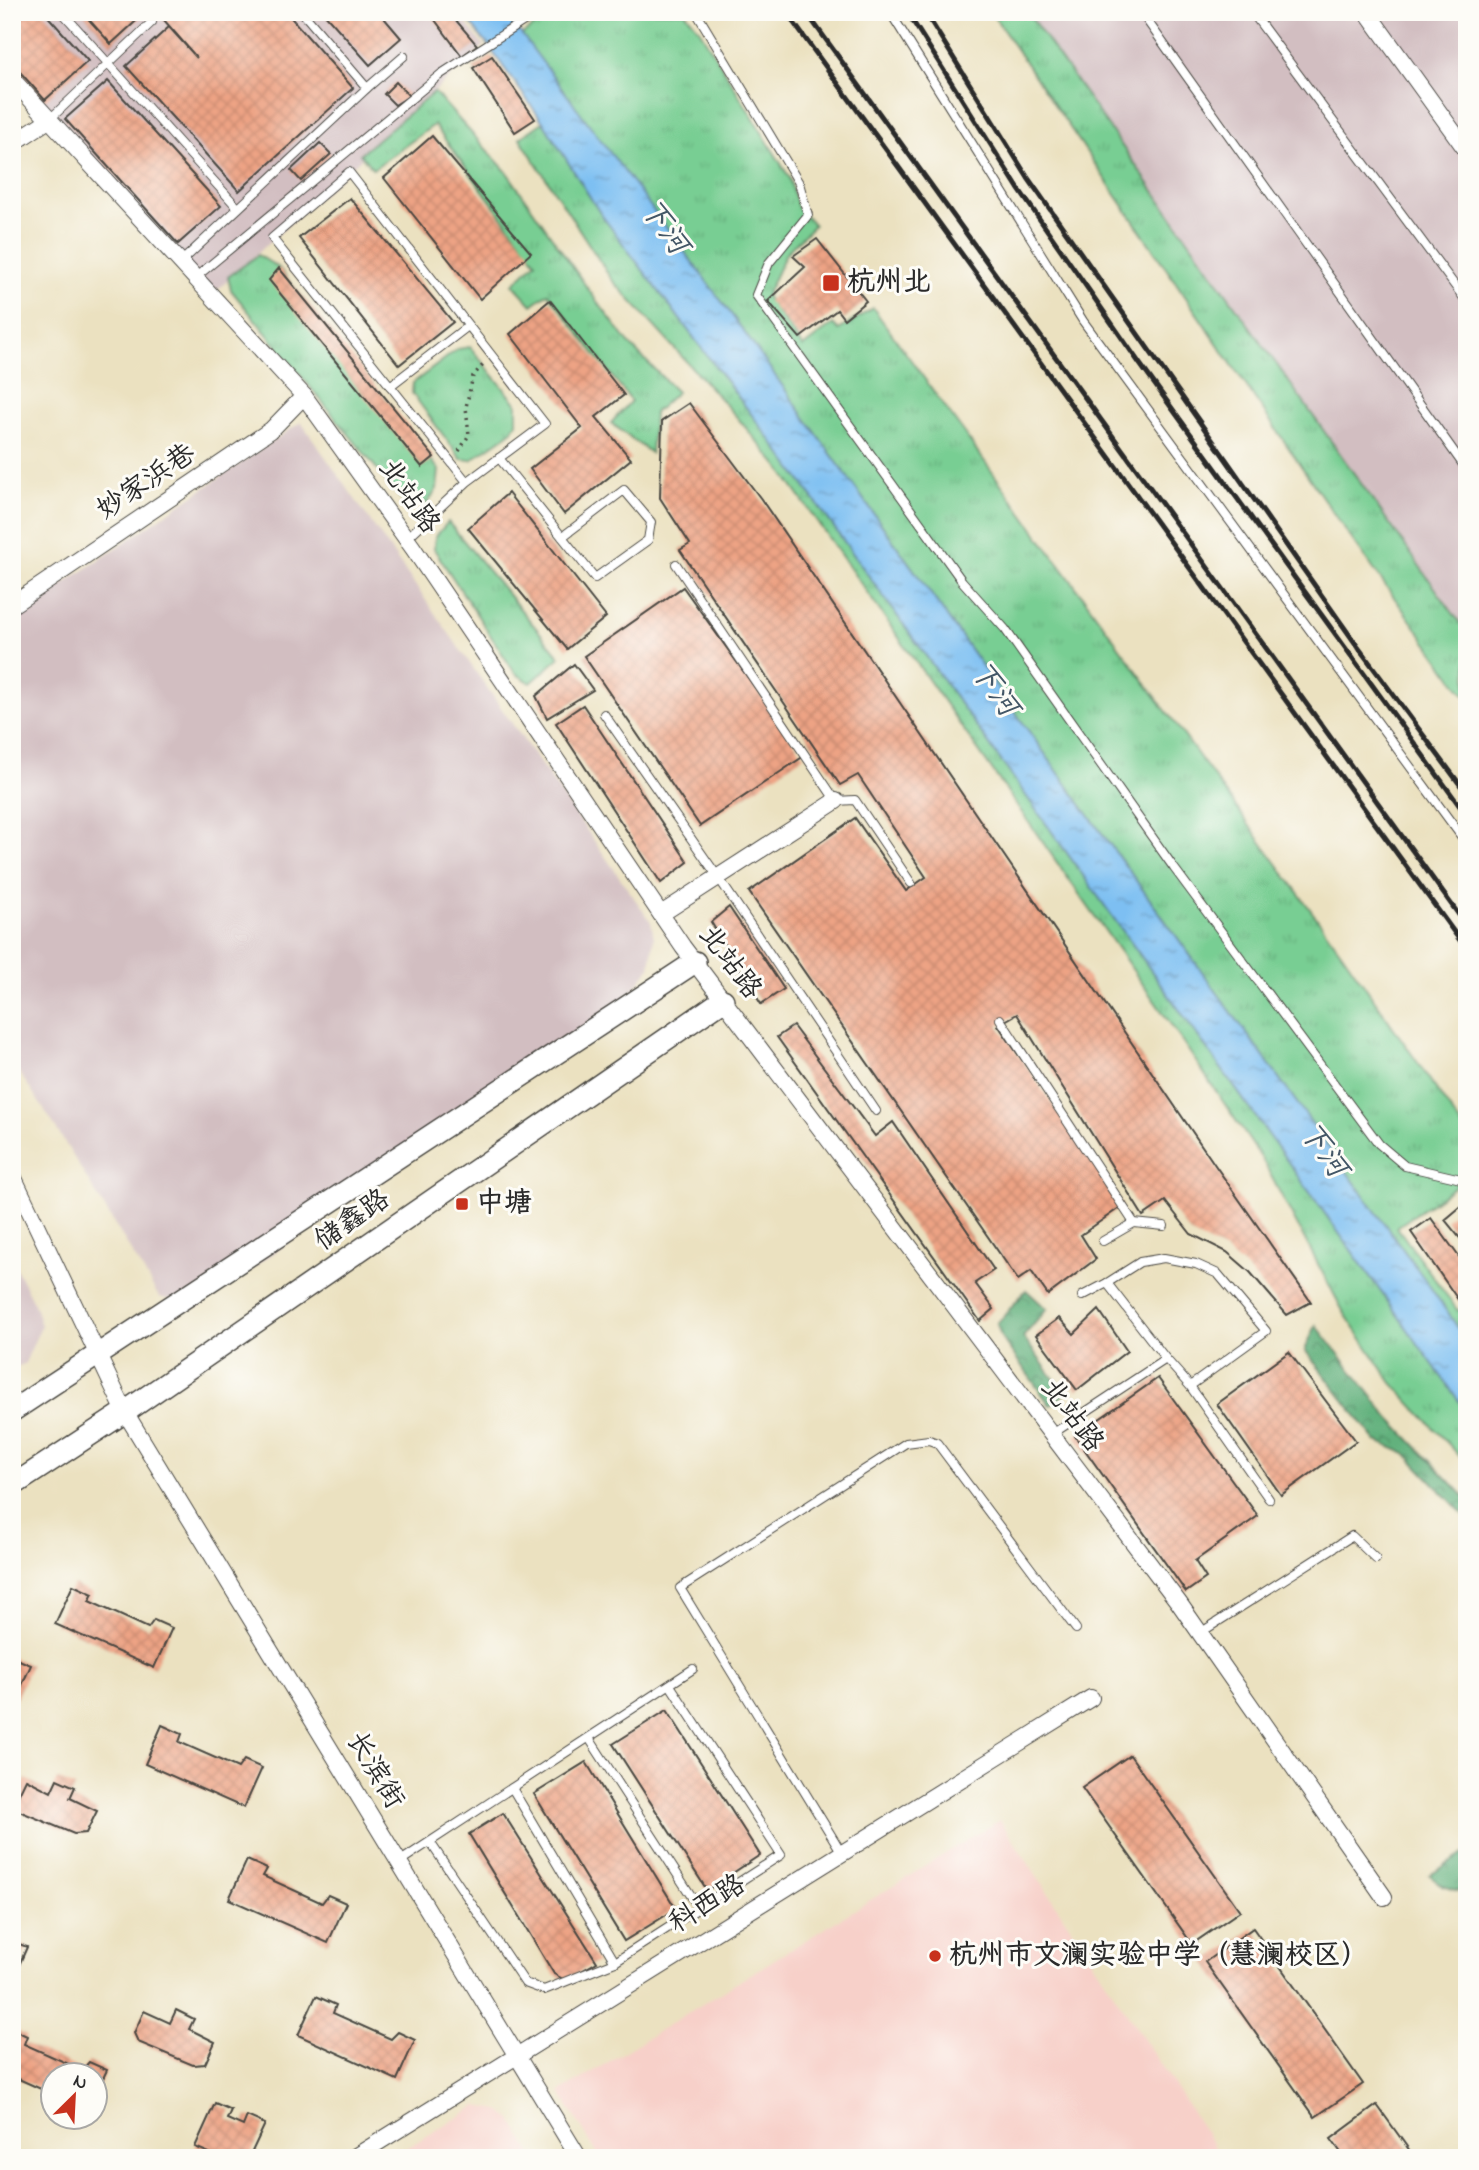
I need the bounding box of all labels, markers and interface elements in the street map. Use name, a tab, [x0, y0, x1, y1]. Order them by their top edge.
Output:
water label: 下河	[628, 191, 701, 269]
place label: 杭州北	[847, 263, 931, 304]
marker: 杭州北	[821, 273, 841, 293]
street label: 妙家浜巷	[89, 434, 206, 531]
street label: 北站路	[367, 451, 449, 543]
water label: 下河	[958, 653, 1031, 731]
street label: 北站路	[687, 917, 771, 1009]
water label: 下河	[1287, 1114, 1360, 1192]
street label: 储鑫路	[307, 1180, 399, 1262]
place label: 中塘	[476, 1184, 532, 1225]
marker: 中塘	[454, 1196, 470, 1212]
street label: 北站路	[1029, 1370, 1113, 1462]
street label: 长滨街	[335, 1724, 413, 1818]
street label: 科西路	[662, 1865, 754, 1945]
place label: 杭州市文澜实验中学（慧澜校区）	[949, 1936, 1369, 1977]
marker: 杭州市文澜实验中学（慧澜校区）	[927, 1948, 943, 1964]
north arrow	[38, 2062, 108, 2132]
text: N	[69, 2068, 91, 2098]

